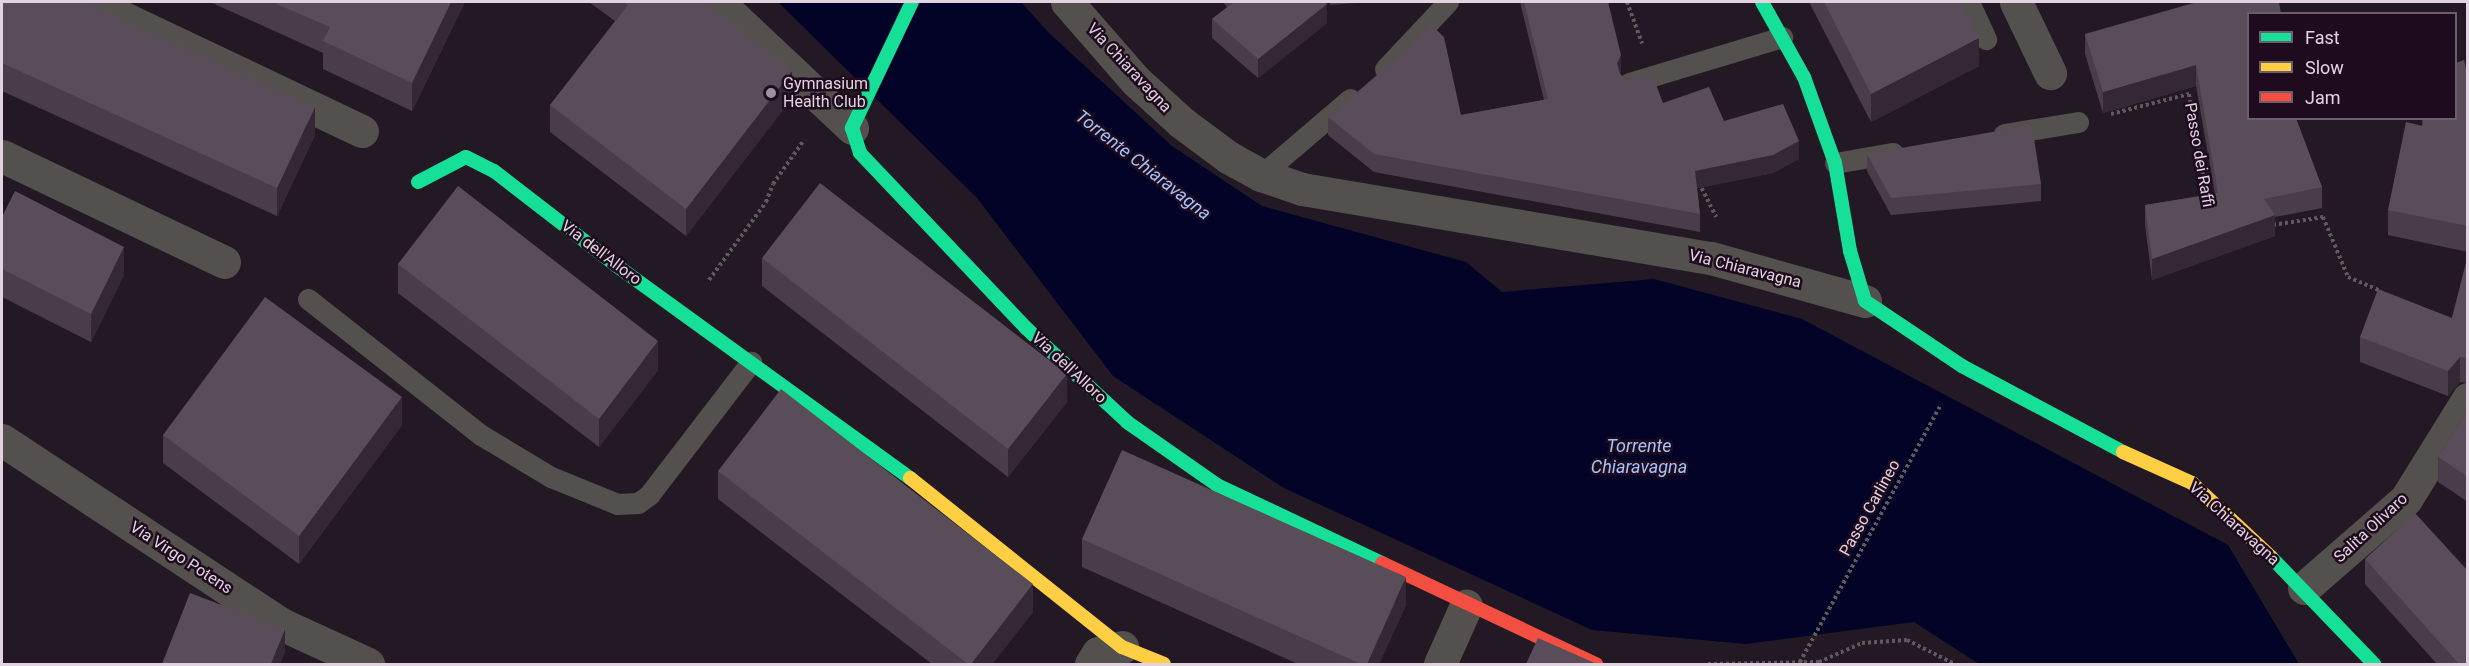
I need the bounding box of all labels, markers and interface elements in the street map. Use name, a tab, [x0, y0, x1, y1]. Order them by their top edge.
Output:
legend	[2247, 12, 2457, 120]
street label: Via Chiaravagna	[1083, 19, 1175, 117]
text: Fast	[2305, 27, 2340, 48]
text: Slow	[2305, 57, 2344, 78]
place label: Gymnasium Health Club	[783, 74, 868, 112]
marker: Gymnasium Health Club	[764, 86, 778, 100]
text: Jam	[2305, 87, 2341, 108]
street label: Passo dei Raffi	[2180, 101, 2218, 209]
water label: Torrente Chiaravagna	[1071, 105, 1215, 225]
street label: Via dell'Alloro	[557, 217, 645, 289]
street label: Via Chiaravagna	[1687, 246, 1803, 292]
street label: Via dell'Alloro	[1027, 328, 1111, 408]
water label: Torrente Chiaravagna	[1591, 436, 1687, 478]
street label: Passo Carlineo	[1836, 457, 1904, 559]
street label: Via Chiaravagna	[2185, 478, 2283, 570]
street label: Salita Olivaro	[2330, 489, 2412, 567]
street label: Via Virgo Potens	[126, 518, 236, 598]

